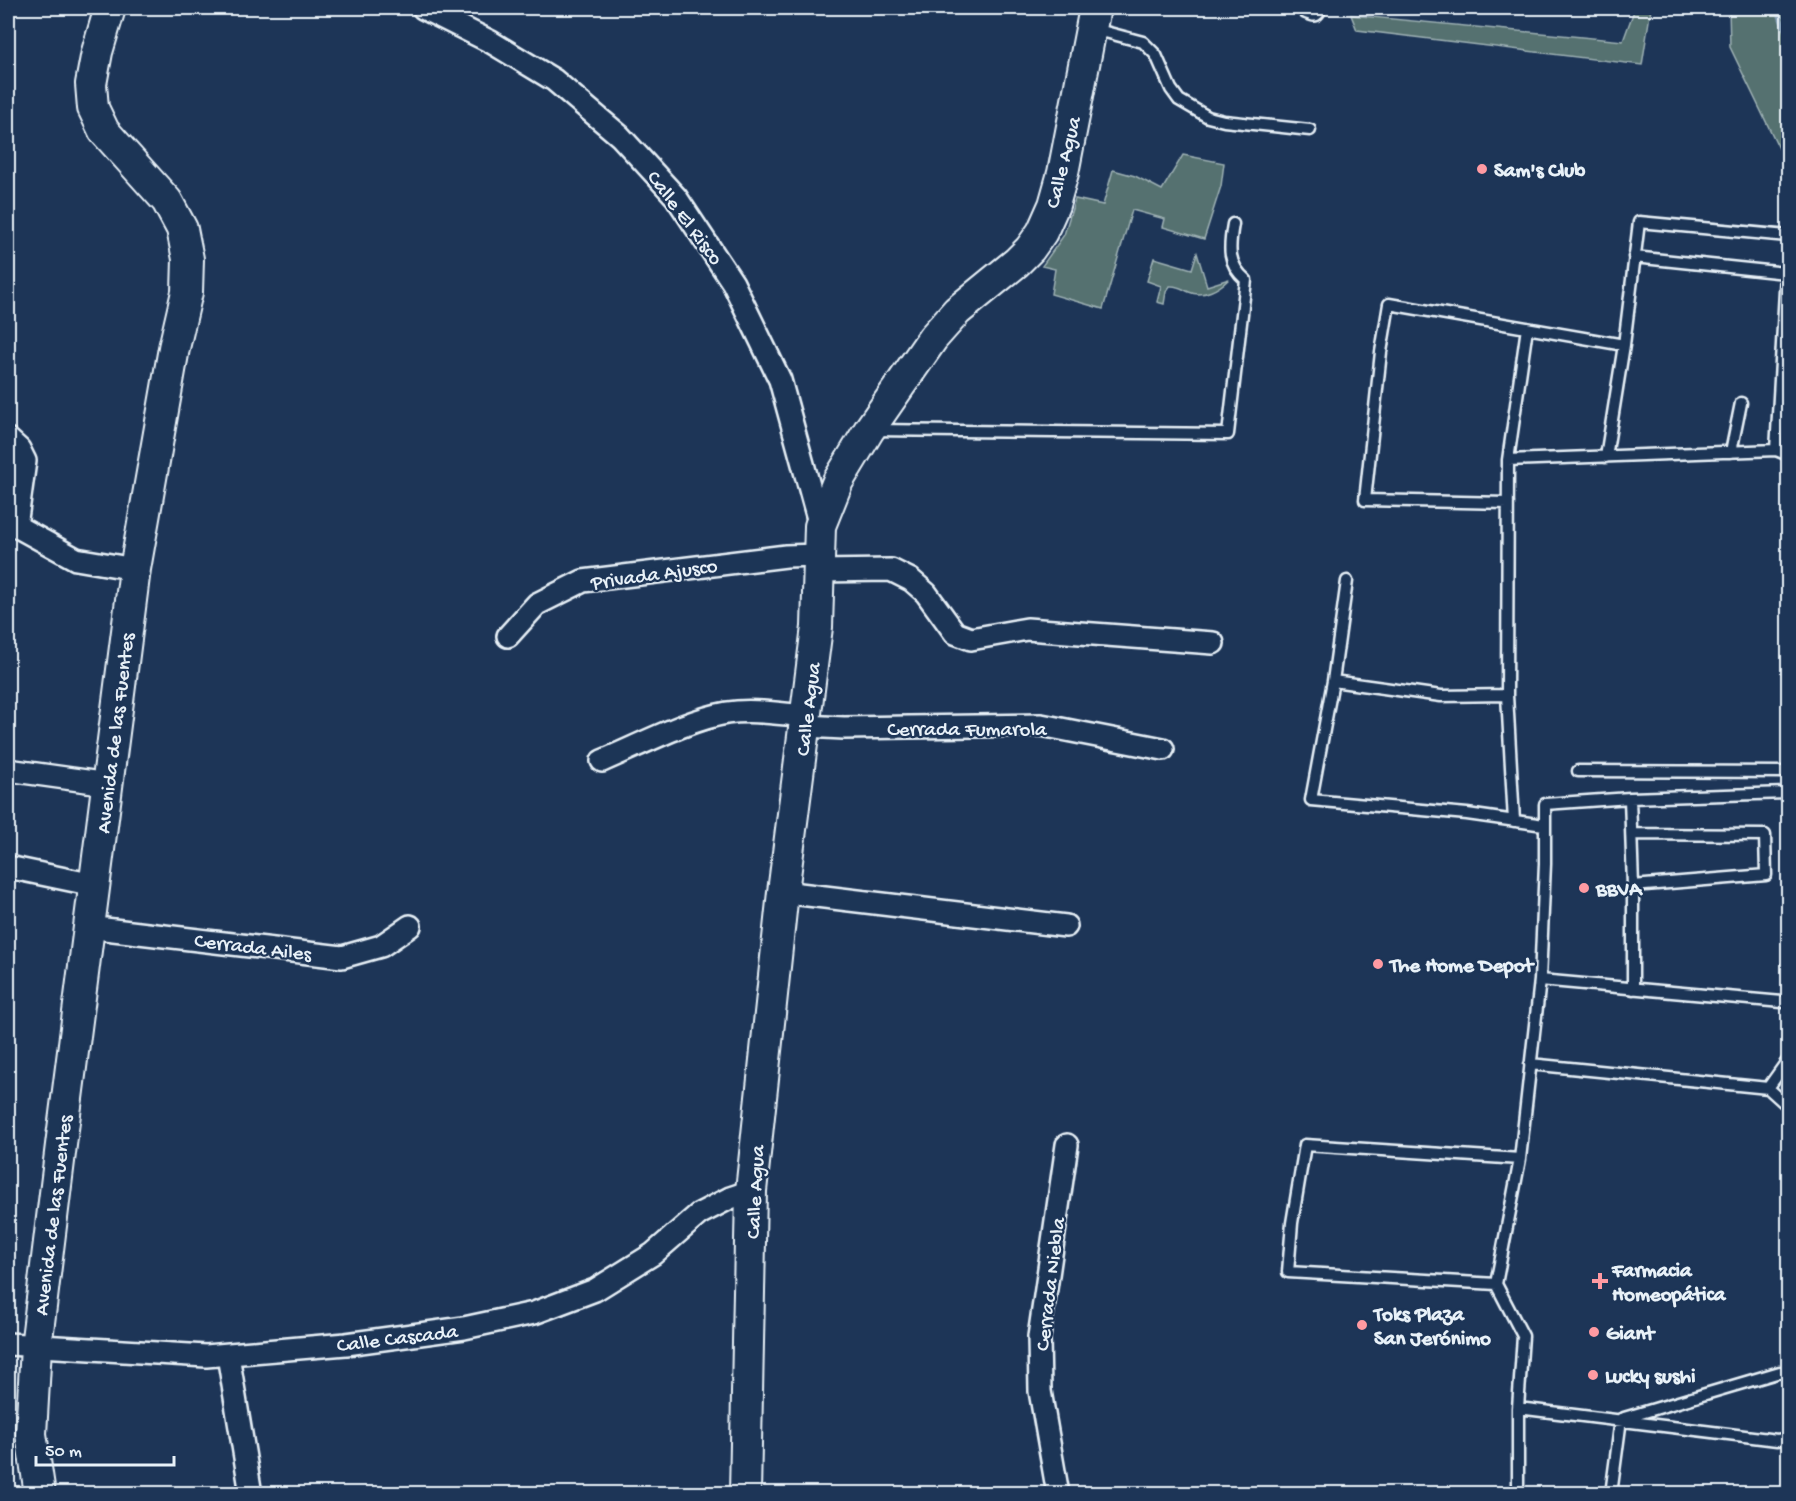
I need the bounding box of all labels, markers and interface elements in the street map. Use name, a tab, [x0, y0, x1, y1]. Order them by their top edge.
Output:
street label: Calle Agua	[1042, 113, 1089, 211]
place label: Sam's Club	[1494, 160, 1585, 185]
marker: Sam's Club	[1475, 162, 1489, 176]
street label: Calle El Risco	[639, 167, 727, 271]
street label: Privada Ajusco	[589, 555, 719, 598]
street label: Avenida de las Fuentes	[93, 631, 142, 835]
street label: Calle Agua	[792, 660, 829, 758]
street label: Cerrada Fumarola	[887, 719, 1048, 744]
place label: BBVA	[1595, 879, 1643, 904]
marker: BBVA	[1577, 881, 1591, 895]
street label: Cerrada Ailes	[193, 930, 314, 969]
place label: The Home Depot	[1388, 955, 1536, 980]
marker: The Home Depot	[1371, 957, 1385, 971]
street label: Avenida de las Fuentes	[31, 1113, 80, 1317]
street label: Calle Agua	[743, 1143, 773, 1240]
street label: Cerrada Niebla	[1032, 1215, 1073, 1353]
place label: Farmacia Homeopática	[1611, 1260, 1727, 1309]
marker: Farmacia Homeopática	[1593, 1274, 1607, 1288]
place label: Toks Plaza San Jerónimo	[1372, 1304, 1491, 1353]
marker: Toks Plaza San Jerónimo	[1355, 1318, 1369, 1332]
street label: Calle Cascada	[336, 1320, 461, 1360]
place label: Giant	[1606, 1323, 1656, 1348]
marker: Giant	[1587, 1325, 1601, 1339]
place label: Lucky sushi	[1605, 1366, 1696, 1391]
marker: Lucky sushi	[1586, 1368, 1600, 1382]
scale bar	[36, 1429, 174, 1467]
text: 50 m	[45, 1442, 82, 1463]

